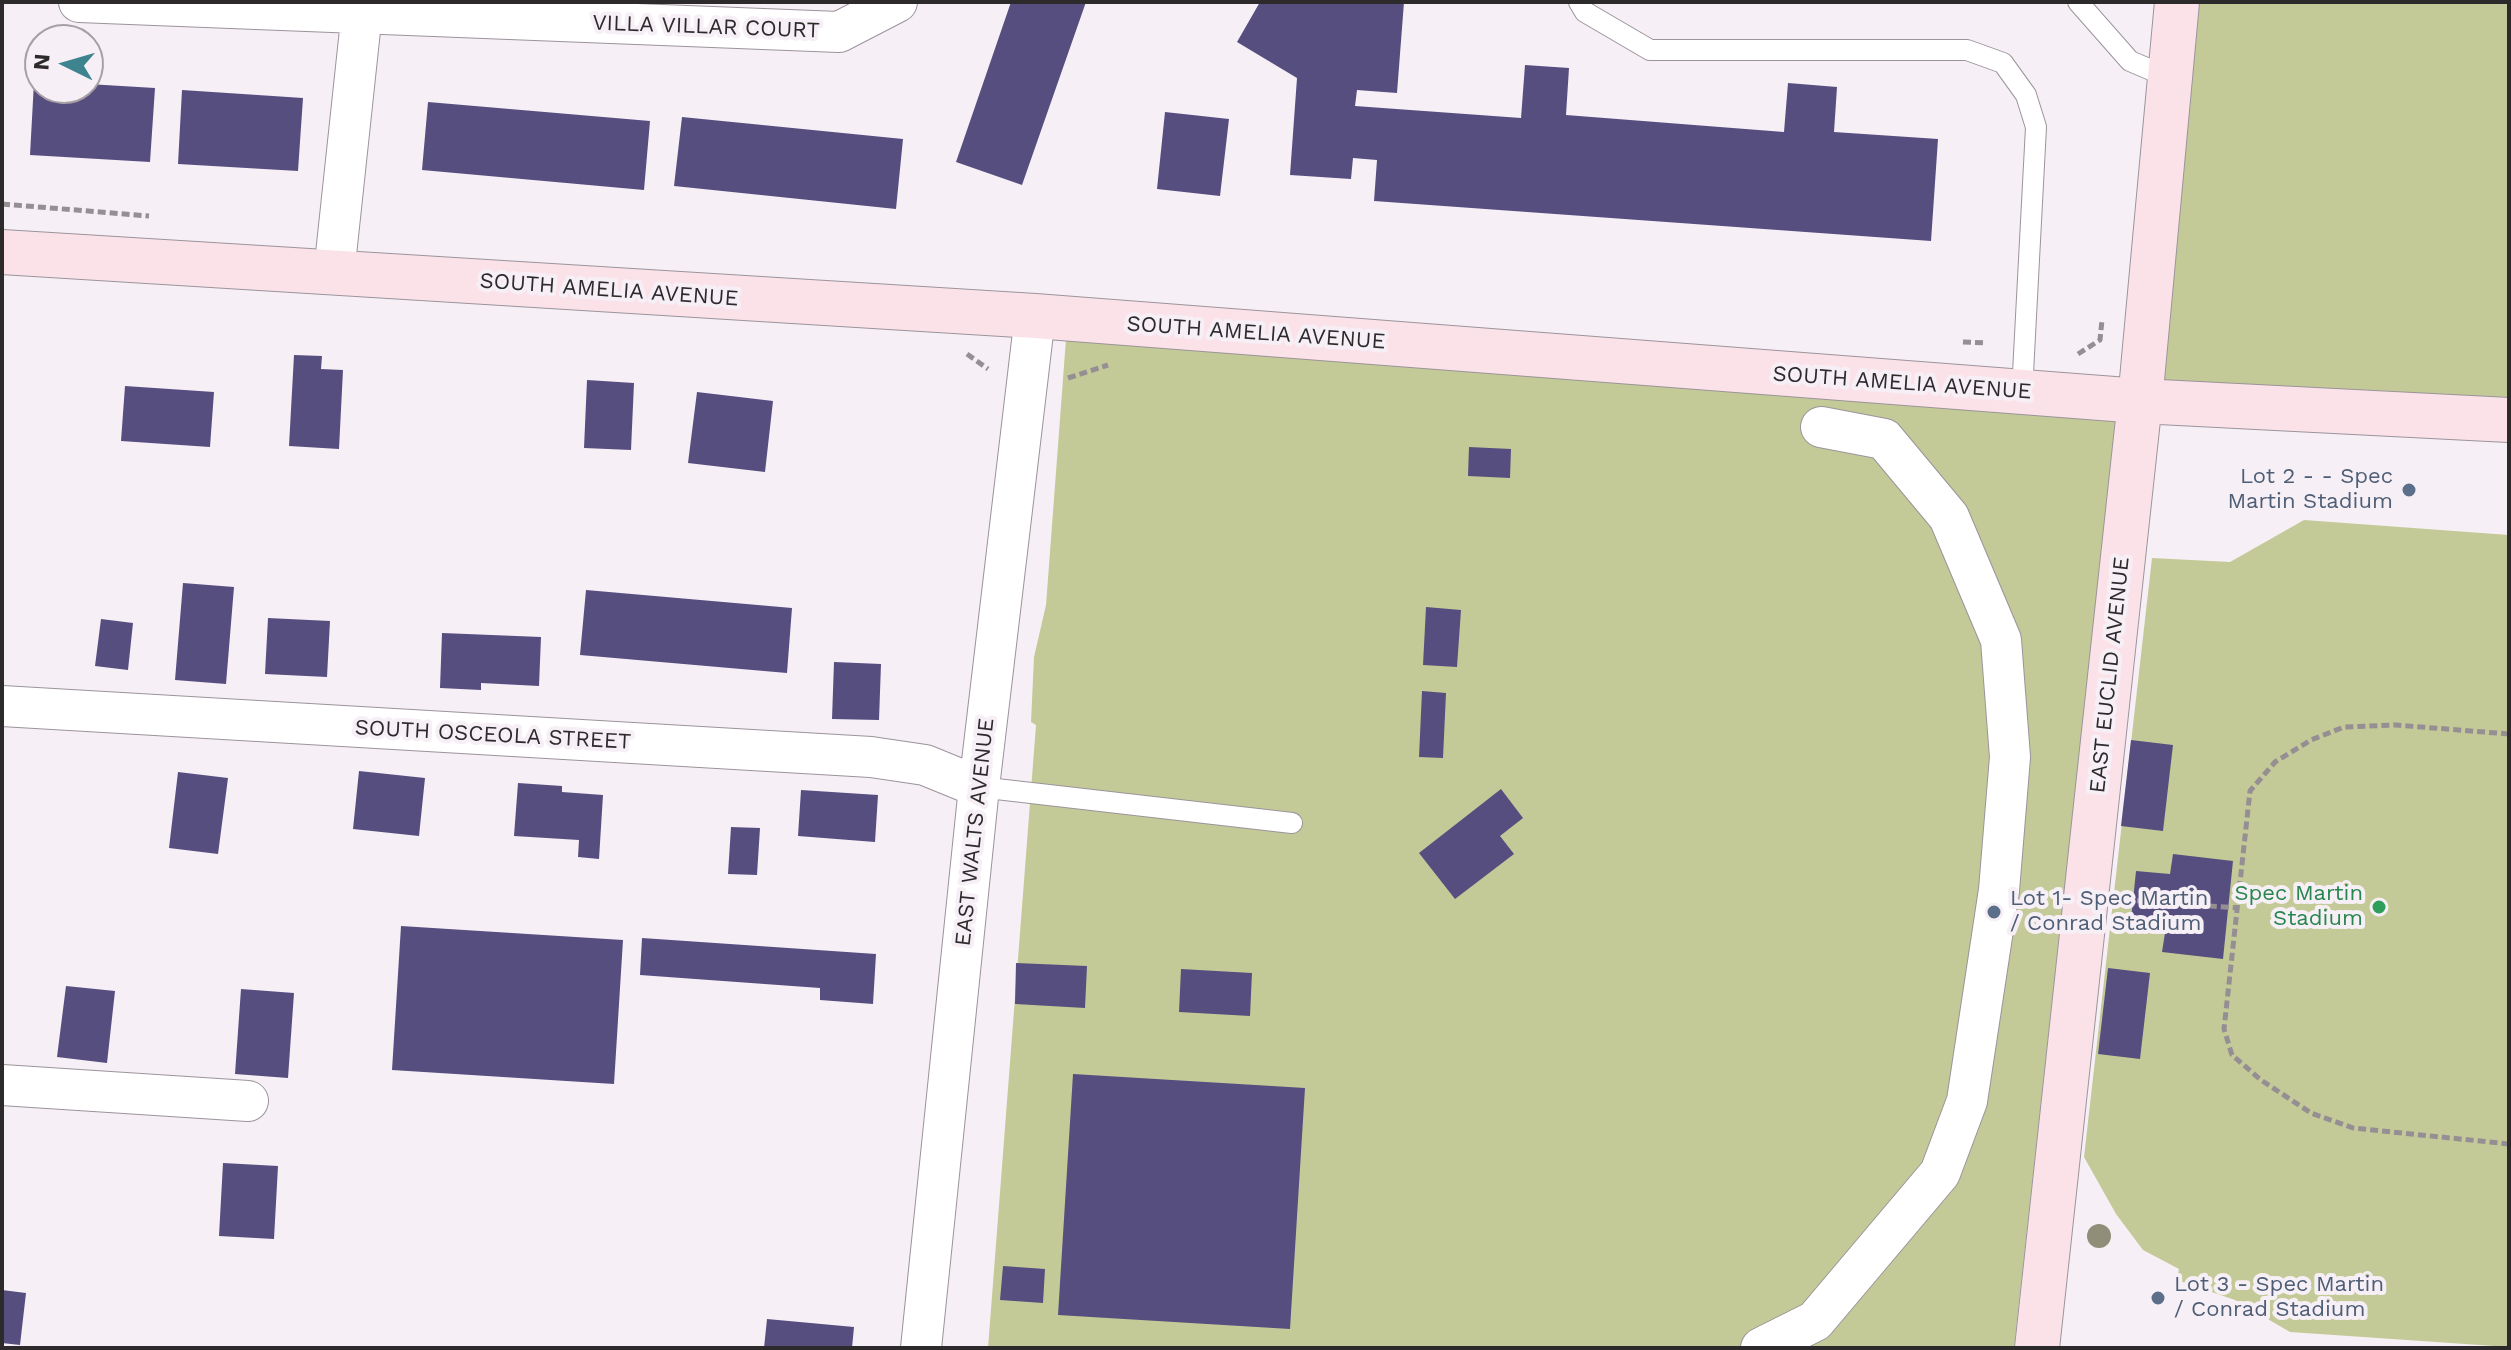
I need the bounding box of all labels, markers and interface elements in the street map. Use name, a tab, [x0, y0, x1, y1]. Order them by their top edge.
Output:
street label: VILLA VILLAR COURT	[592, 10, 820, 44]
north arrow	[24, 24, 104, 104]
text: N	[28, 53, 55, 71]
street label: SOUTH AMELIA AVENUE	[479, 268, 739, 312]
street label: SOUTH AMELIA AVENUE	[1126, 311, 1386, 355]
street label: SOUTH AMELIA AVENUE	[1772, 361, 2032, 405]
place label: Lot 2 - - Spec Martin Stadium	[2227, 464, 2393, 516]
marker: Lot 2 - - Spec Martin Stadium	[2400, 481, 2418, 499]
street label: EAST EUCLID AVENUE	[2084, 555, 2136, 795]
street label: SOUTH OSCEOLA STREET	[354, 715, 632, 755]
street label: EAST WALTS AVENUE	[950, 717, 1000, 947]
place label: Spec Martin Stadium	[2235, 881, 2363, 932]
place label: Lot 1- Spec Martin / Conrad Stadium	[2010, 886, 2208, 938]
marker: Spec Martin Stadium	[2370, 898, 2388, 916]
marker: Lot 1- Spec Martin / Conrad Stadium	[1985, 903, 2003, 921]
place label: Lot 3 - Spec Martin / Conrad Stadium	[2174, 1272, 2384, 1324]
marker: Lot 3 - Spec Martin / Conrad Stadium	[2149, 1289, 2167, 1307]

